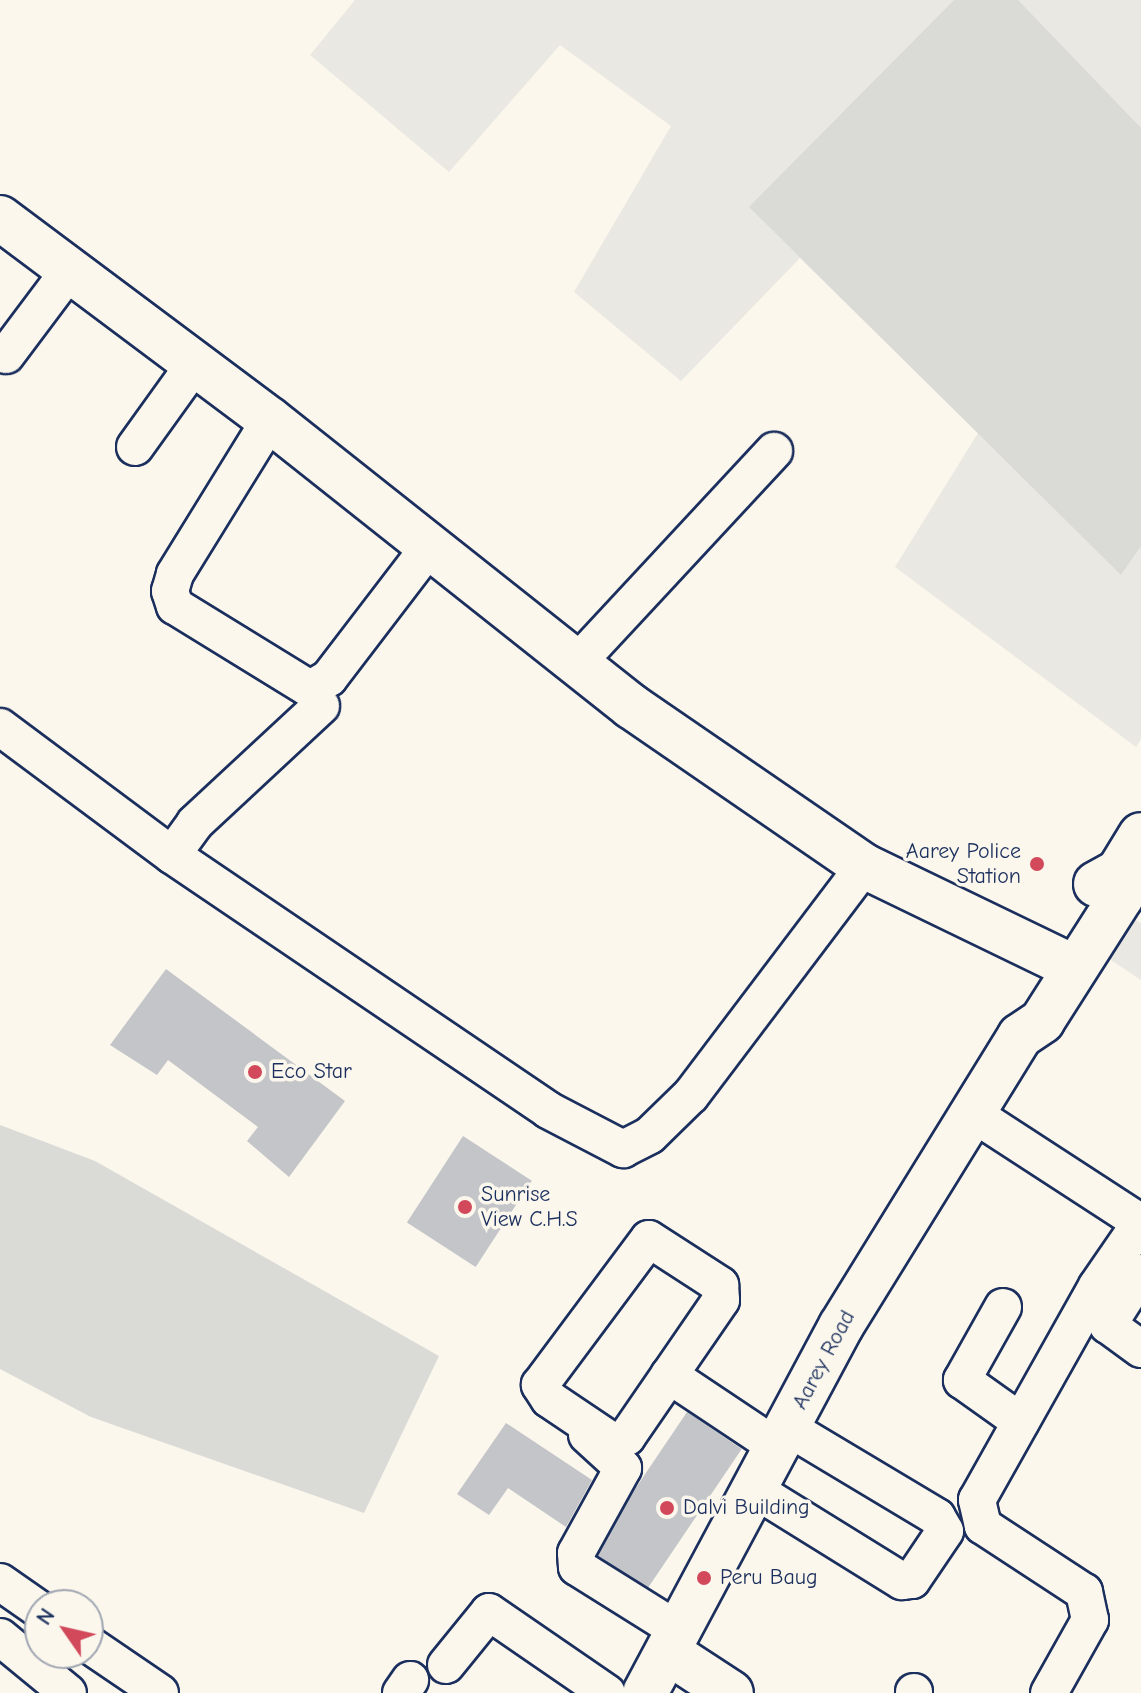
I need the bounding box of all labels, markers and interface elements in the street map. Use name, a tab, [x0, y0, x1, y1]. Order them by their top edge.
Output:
place label: Aarey Police Station	[906, 838, 1021, 890]
marker: Aarey Police Station	[1028, 855, 1046, 873]
place label: Eco Star	[271, 1059, 352, 1085]
marker: Eco Star	[246, 1063, 264, 1081]
place label: Sunrise View C.H.S	[481, 1181, 578, 1232]
marker: Sunrise View C.H.S	[456, 1198, 474, 1216]
street label: Aarey Road	[787, 1306, 861, 1414]
place label: Dalvi Building	[683, 1495, 810, 1521]
marker: Dalvi Building	[658, 1499, 676, 1517]
place label: Peru Baug	[720, 1565, 818, 1591]
marker: Peru Baug	[695, 1569, 713, 1587]
north arrow	[24, 1589, 104, 1669]
text: N	[31, 1603, 61, 1630]

